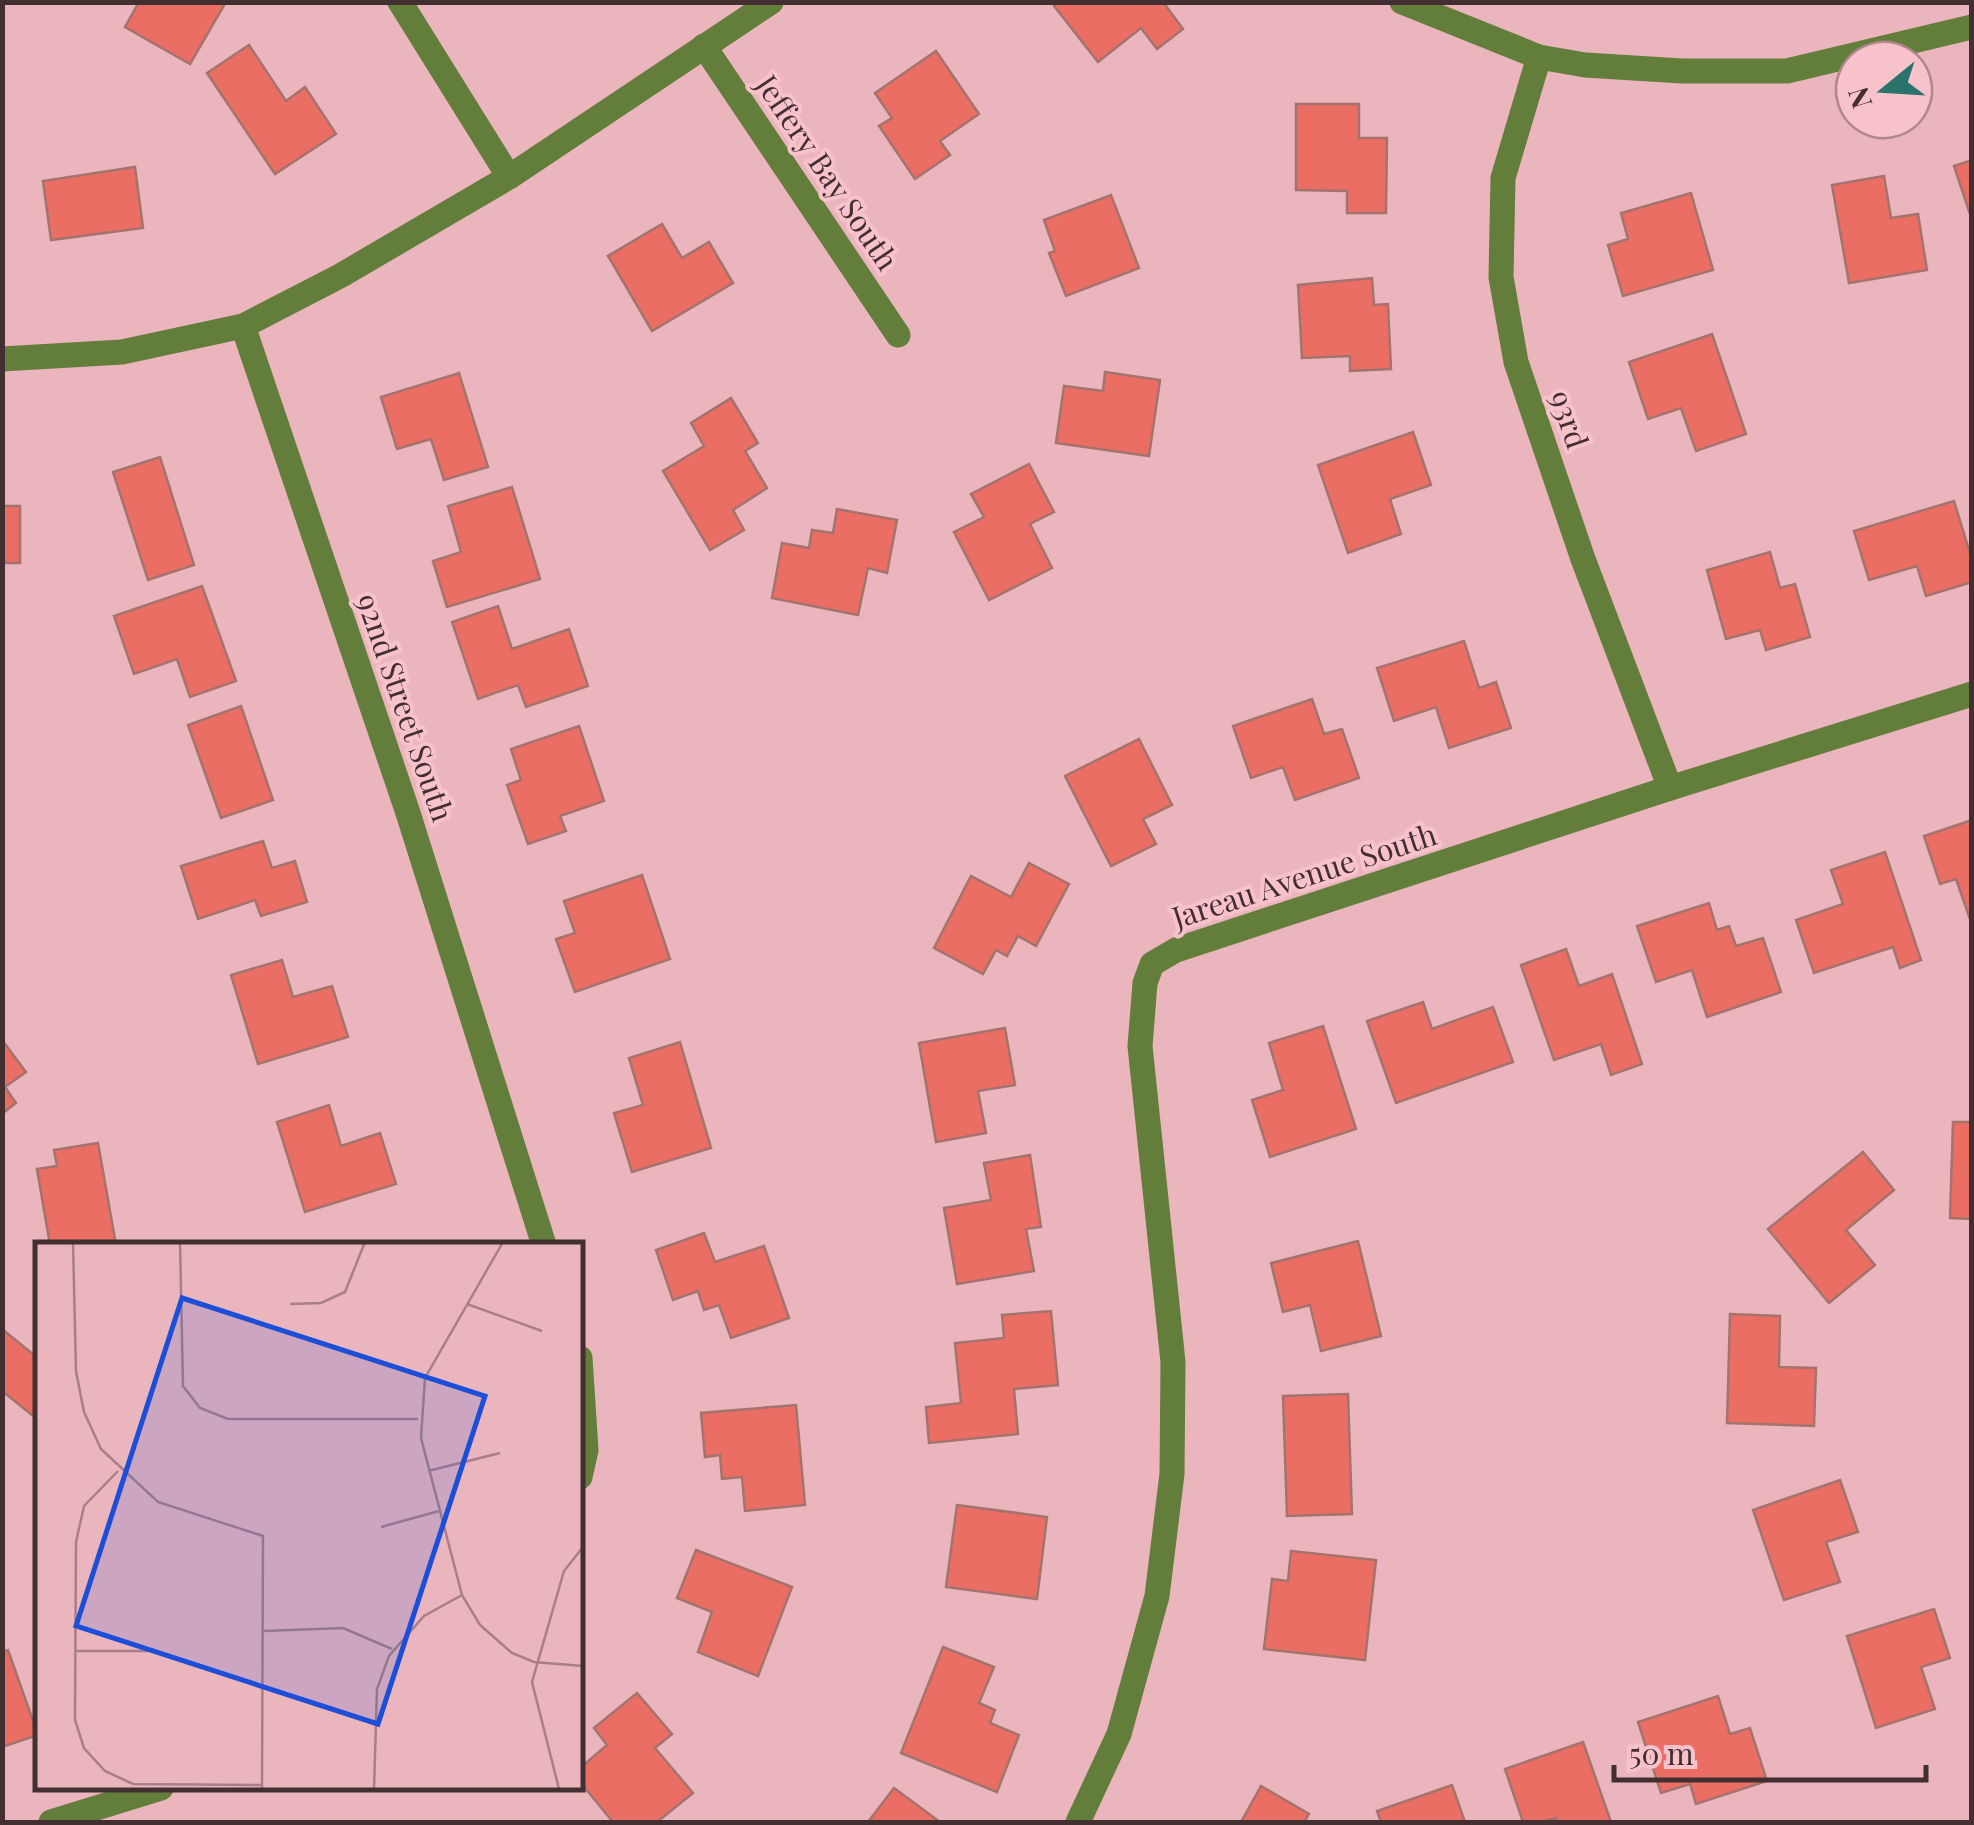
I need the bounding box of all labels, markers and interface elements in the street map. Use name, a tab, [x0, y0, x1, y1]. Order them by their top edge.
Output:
north arrow	[1834, 40, 1934, 140]
street label: Jeffery Bay South	[747, 66, 908, 278]
text: N	[1838, 83, 1880, 114]
street label: 93rd	[1541, 385, 1599, 453]
street label: 92nd Street South	[348, 588, 464, 827]
street label: Jareau Avenue South	[1166, 813, 1442, 937]
inset map	[35, 1242, 582, 1790]
scale bar	[1614, 1720, 1926, 1782]
text: 50 m	[1629, 1733, 1694, 1773]

